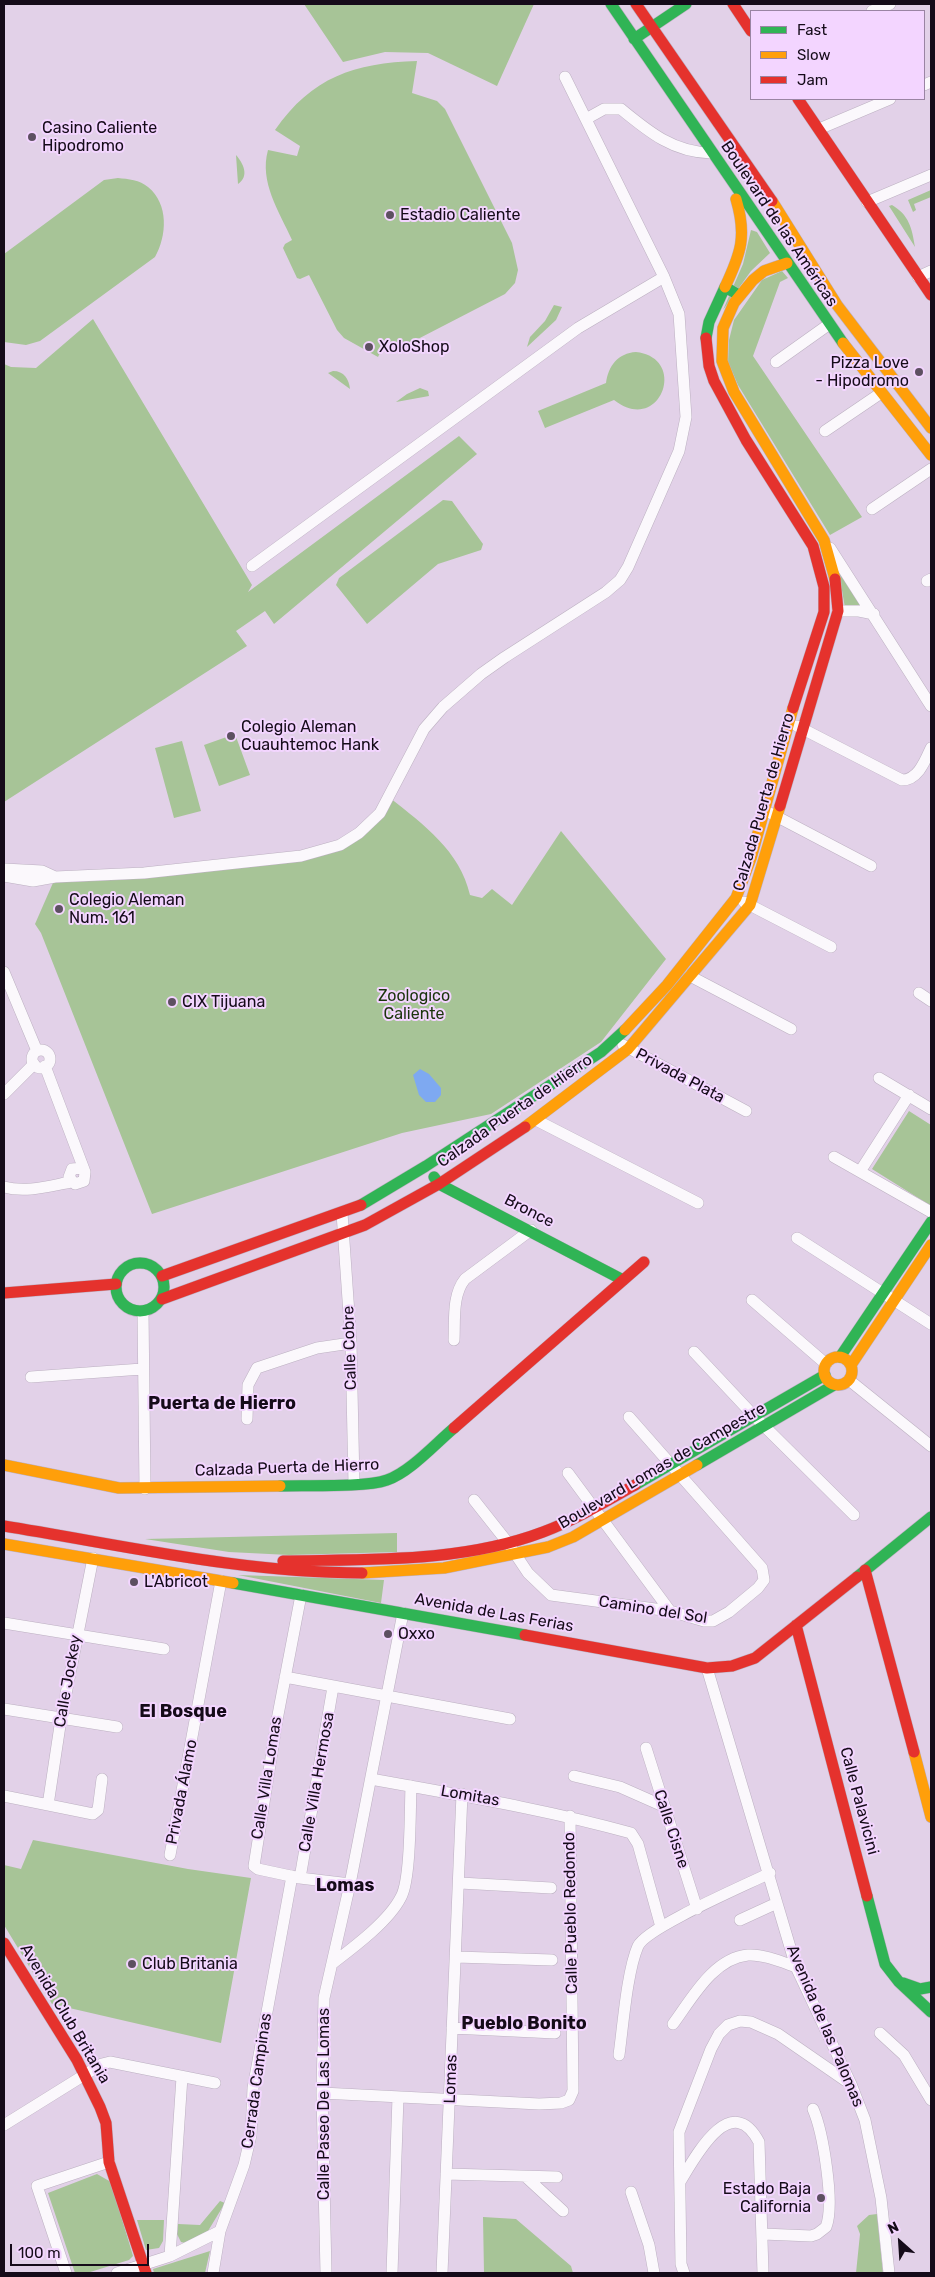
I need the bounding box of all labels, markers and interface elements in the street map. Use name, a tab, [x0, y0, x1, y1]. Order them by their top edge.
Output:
legend	[750, 10, 925, 100]
text: Fast	[797, 21, 827, 39]
text: Slow	[797, 46, 830, 64]
text: Jam	[797, 71, 828, 89]
place label: Casino Caliente Hipodromo	[42, 118, 157, 156]
marker: Casino Caliente Hipodromo	[26, 131, 38, 143]
street label: Boulevard de las Américas	[716, 138, 842, 310]
place label: Estadio Caliente	[400, 205, 520, 225]
marker: Estadio Caliente	[384, 209, 396, 221]
place label: XoloShop	[379, 337, 449, 357]
marker: XoloShop	[363, 341, 375, 353]
place label: Pizza Love - Hipodromo	[815, 353, 909, 391]
marker: Pizza Love - Hipodromo	[913, 366, 925, 378]
street label: Calzada Puerta de Hierro	[729, 711, 799, 893]
place label: Colegio Aleman Cuauhtemoc Hank	[241, 717, 379, 755]
marker: Colegio Aleman Cuauhtemoc Hank	[225, 730, 237, 742]
place label: Colegio Aleman Num. 161	[69, 890, 185, 928]
marker: Colegio Aleman Num. 161	[53, 903, 65, 915]
park label: Zoologico Caliente	[378, 986, 450, 1024]
place label: CIX Tijuana	[182, 992, 265, 1012]
marker: CIX Tijuana	[166, 996, 178, 1008]
street label: Privada Plata	[632, 1045, 728, 1107]
street label: Calzada Puerta de Hierro	[434, 1050, 596, 1172]
street label: Bronce	[501, 1190, 557, 1232]
street label: Calle Cobre	[339, 1305, 361, 1391]
district label: Puerta de Hierro	[148, 1393, 296, 1415]
street label: Boulevard Lomas de Campestre	[555, 1399, 769, 1533]
street label: Calzada Puerta de Hierro	[195, 1455, 379, 1481]
place label: L'Abricot	[144, 1572, 208, 1592]
marker: L'Abricot	[128, 1576, 140, 1588]
street label: Avenida de Las Ferias	[413, 1590, 575, 1636]
street label: Camino del Sol	[597, 1592, 709, 1628]
place label: Oxxo	[398, 1624, 435, 1644]
marker: Oxxo	[382, 1628, 394, 1640]
street label: Calle Jockey	[50, 1633, 86, 1729]
district label: El Bosque	[139, 1701, 227, 1723]
street label: Calle Villa Hermosa	[295, 1710, 339, 1854]
street label: Calle Villa Lomas	[248, 1715, 286, 1841]
street label: Privada Álamo	[162, 1738, 202, 1846]
street label: Calle Palavicini	[835, 1745, 883, 1857]
street label: Lomitas	[439, 1781, 501, 1811]
street label: Calle Cisne	[649, 1787, 693, 1871]
street label: Calle Pueblo Redondo	[560, 1832, 582, 1994]
district label: Lomas	[316, 1875, 374, 1897]
street label: Avenida Club Britania	[16, 1941, 114, 2087]
street label: Avenida de las Palomas	[782, 1942, 868, 2110]
place label: Club Britania	[142, 1954, 238, 1974]
marker: Club Britania	[126, 1958, 138, 1970]
street label: Calle Paseo De Las Lomas	[314, 2008, 334, 2200]
street label: Cerrada Campinas	[238, 2012, 276, 2150]
district label: Pueblo Bonito	[461, 2013, 587, 2035]
street label: Lomas	[441, 2054, 461, 2104]
place label: Estado Baja California	[723, 2179, 811, 2217]
marker: Estado Baja California	[815, 2192, 827, 2204]
north arrow	[875, 2217, 925, 2267]
text: N	[885, 2218, 901, 2238]
scale bar	[12, 2234, 151, 2266]
text: 100 m	[18, 2244, 60, 2262]

